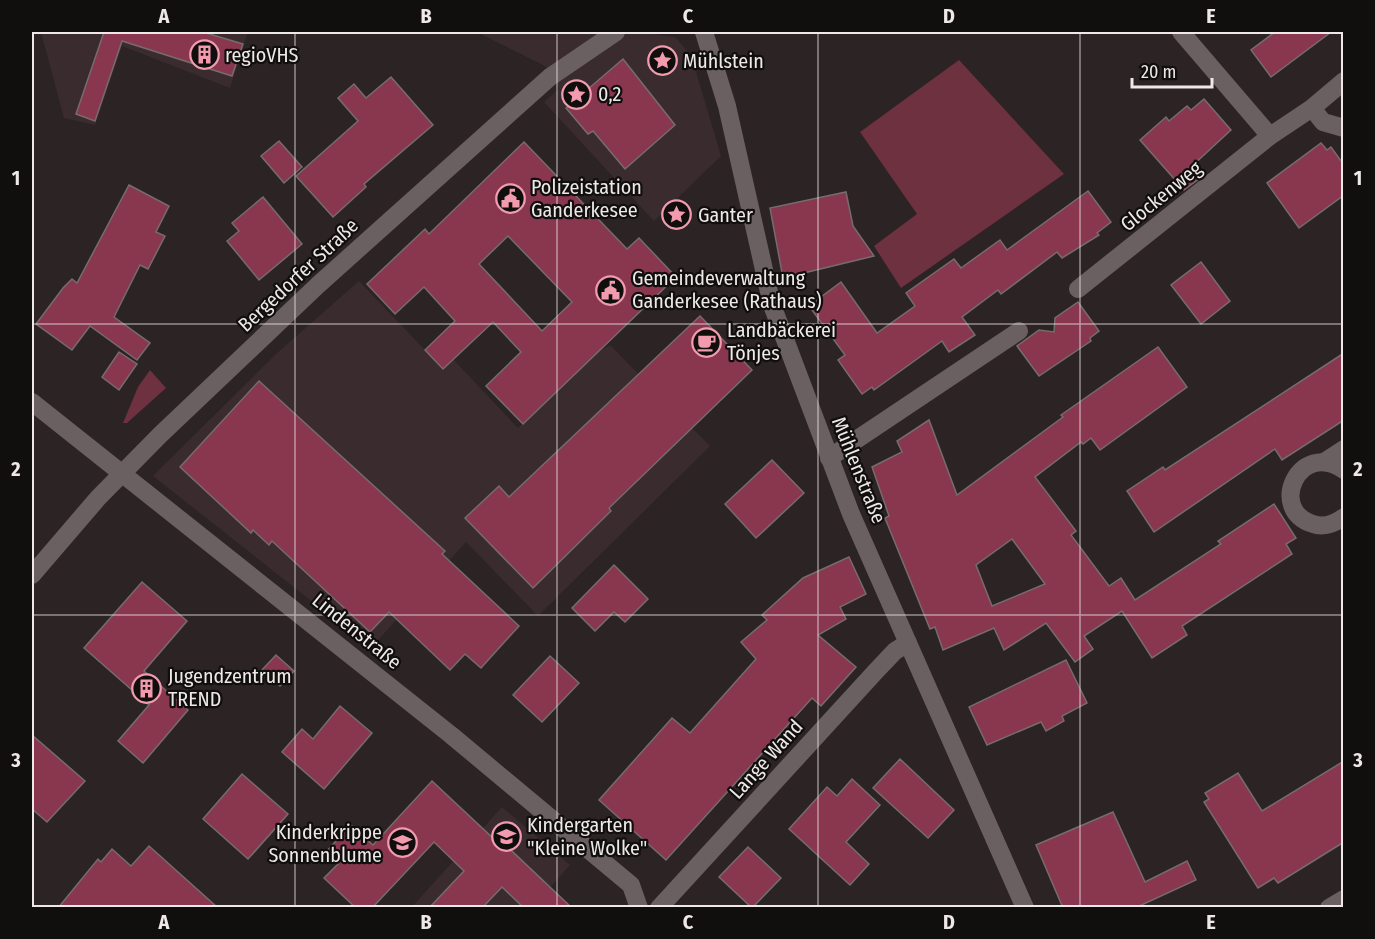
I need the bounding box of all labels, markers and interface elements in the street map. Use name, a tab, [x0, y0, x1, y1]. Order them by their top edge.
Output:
text: A	[158, 4, 171, 28]
text: B	[420, 4, 432, 28]
text: C	[683, 4, 694, 28]
text: D	[943, 4, 955, 28]
text: E	[1206, 4, 1216, 28]
building icon: regioVHS	[188, 39, 220, 71]
place label: regioVHS	[225, 43, 299, 67]
place icon: Mühlstein	[646, 45, 678, 77]
place label: Mühlstein	[683, 49, 764, 73]
scale bar	[1132, 51, 1212, 89]
text: 20 m	[1141, 61, 1176, 83]
place icon: 0,2	[561, 78, 593, 110]
place label: 0,2	[598, 82, 622, 106]
street label: Glockenweg	[1115, 156, 1207, 236]
text: 1	[12, 166, 20, 190]
text: 1	[1354, 166, 1362, 190]
place label: Polizeistation Ganderkesee	[531, 175, 642, 222]
public building icon: Polizeistation Ganderkesee	[494, 183, 526, 215]
place icon: Ganter	[661, 199, 693, 231]
place label: Ganter	[698, 203, 753, 227]
street label: Bergedorfer Straße	[233, 213, 363, 337]
place label: Gemeindeverwaltung Ganderkesee (Rathaus)	[632, 266, 822, 313]
public building icon: Gemeindeverwaltung Ganderkesee (Rathaus)	[595, 274, 627, 306]
place label: Landbäckerei Tönjes	[727, 318, 836, 365]
cafe icon: Landbäckerei Tönjes	[690, 326, 722, 358]
street label: Mühlenstraße	[827, 413, 891, 527]
text: 2	[10, 457, 21, 481]
text: 2	[1352, 457, 1363, 481]
street label: Lindenstraße	[308, 588, 406, 674]
place label: Jugendzentrum TREND	[168, 664, 292, 711]
building icon: Jugendzentrum TREND	[131, 672, 163, 704]
street label: Lange Wand	[724, 714, 808, 804]
text: 3	[10, 748, 21, 772]
text: 3	[1352, 748, 1363, 772]
place label: Kindergarten "Kleine Wolke"	[527, 813, 647, 860]
place label: Kinderkrippe Sonnenblume	[268, 820, 382, 867]
school or university icon: Kindergarten "Kleine Wolke"	[490, 820, 522, 852]
school or university icon: Kinderkrippe Sonnenblume	[387, 827, 419, 859]
text: A	[158, 910, 171, 934]
text: B	[420, 910, 432, 934]
text: C	[683, 910, 694, 934]
text: D	[943, 910, 955, 934]
text: E	[1206, 910, 1216, 934]

